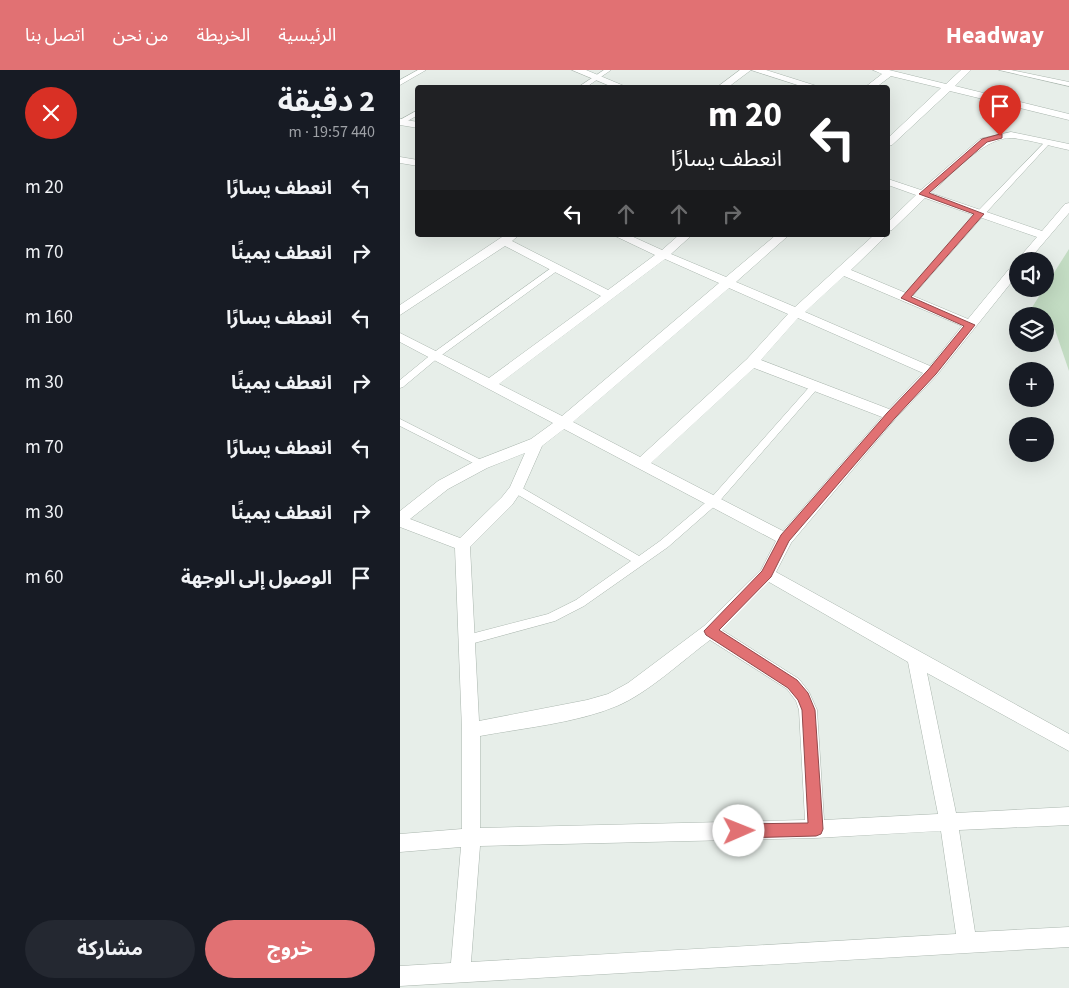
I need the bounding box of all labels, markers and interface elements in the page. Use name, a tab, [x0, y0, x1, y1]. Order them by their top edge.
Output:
text: Headway	[946, 18, 1044, 53]
text: اتصل بنا	[25, 23, 85, 48]
text: من نحن	[113, 23, 168, 48]
text: الخريطة	[196, 23, 250, 48]
text: الرئيسية	[278, 23, 336, 48]
text: 2 دقيقة	[278, 80, 375, 123]
pin	[979, 85, 1021, 136]
button: close	[25, 87, 77, 139]
text: 20 m	[708, 90, 782, 140]
icon: arrive	[986, 92, 1014, 120]
icon: left	[800, 105, 865, 170]
text: 440 m · 19:57	[288, 121, 375, 143]
text: انعطف يسارًا	[671, 143, 782, 175]
text: 20 m	[25, 174, 63, 201]
icon: left	[347, 174, 375, 202]
text: انعطف يسارًا	[226, 175, 332, 202]
icon: left	[559, 200, 587, 228]
icon: ahead	[612, 200, 640, 228]
icon: ahead	[665, 200, 693, 228]
icon: right	[718, 200, 746, 228]
text: 70 m	[25, 239, 63, 266]
icon: right	[347, 239, 375, 267]
text: انعطف يمينًا	[231, 240, 332, 267]
map controls	[1009, 252, 1054, 462]
button: sound	[1009, 252, 1054, 297]
text: 160 m	[25, 304, 73, 331]
icon: left	[347, 304, 375, 332]
text: انعطف يسارًا	[226, 305, 332, 332]
button: layers	[1009, 307, 1054, 352]
button: +	[1009, 362, 1054, 407]
text: 30 m	[25, 369, 63, 396]
icon: right	[347, 369, 375, 397]
text: انعطف يمينًا	[231, 370, 332, 397]
button: −	[1009, 417, 1054, 462]
text: 70 m	[25, 434, 63, 461]
icon: left	[347, 434, 375, 462]
text: انعطف يسارًا	[226, 435, 332, 462]
text: 30 m	[25, 499, 63, 526]
icon: right	[347, 499, 375, 527]
text: انعطف يمينًا	[231, 500, 332, 527]
text: 60 m	[25, 564, 63, 591]
icon: arrive	[347, 564, 375, 592]
text: الوصول إلى الوجهة	[181, 565, 332, 592]
position arrow	[712, 804, 764, 856]
button: مشاركة	[25, 920, 195, 978]
button: خروج	[205, 920, 375, 978]

